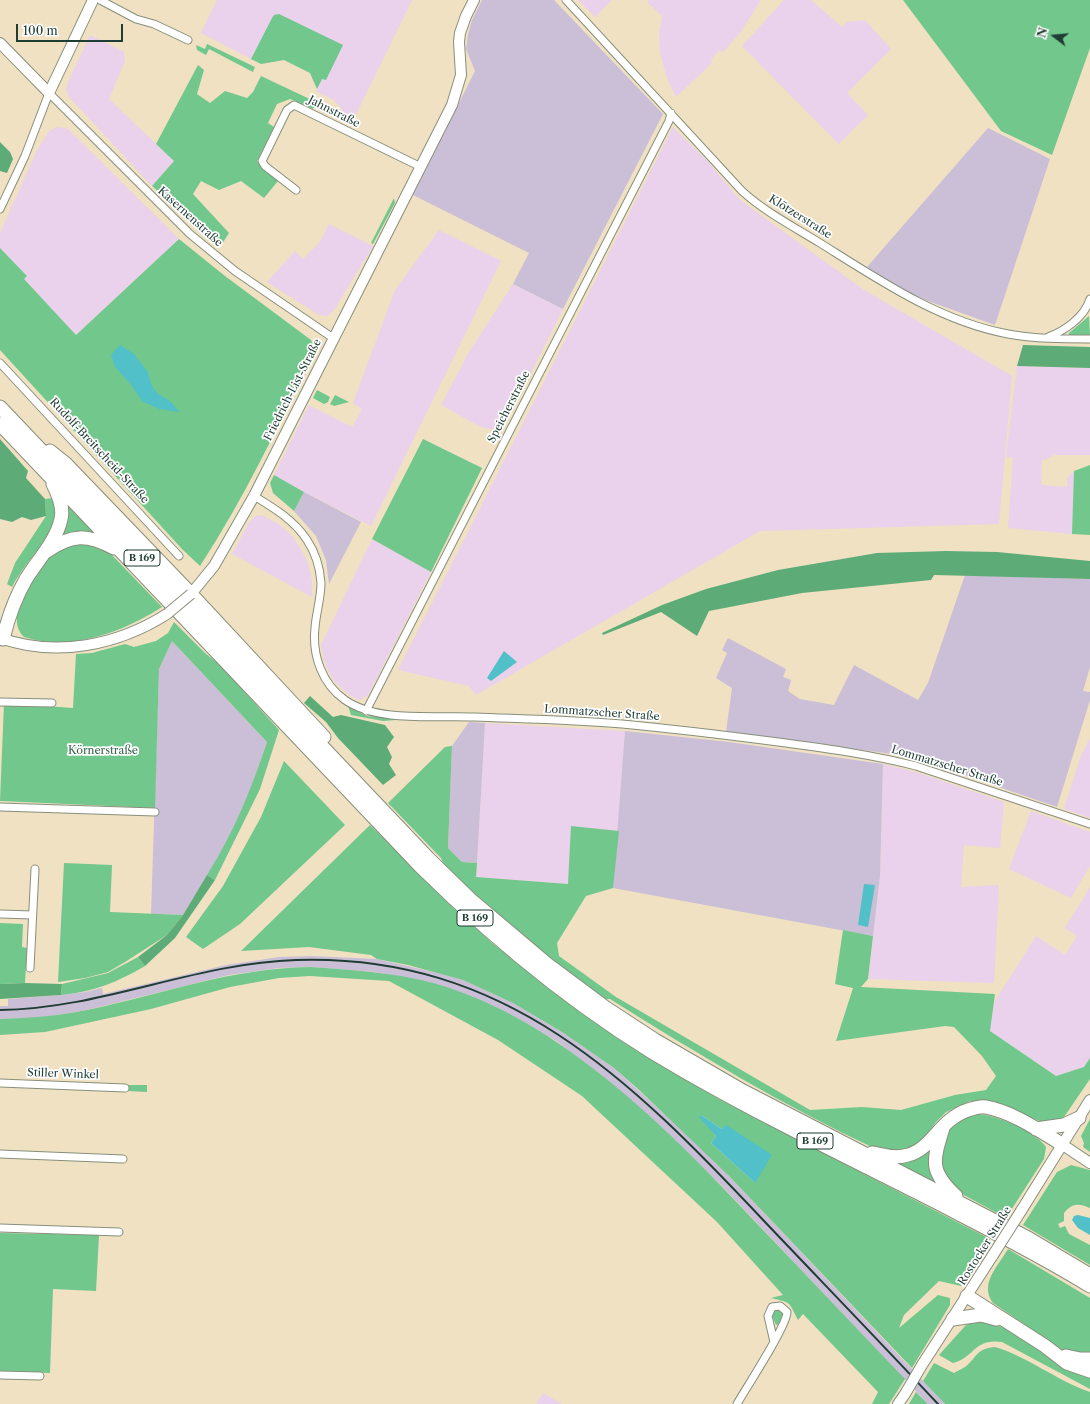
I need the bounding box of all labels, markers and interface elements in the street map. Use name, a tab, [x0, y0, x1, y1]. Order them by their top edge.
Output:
scale bar	[18, 16, 125, 42]
north arrow	[1034, 16, 1074, 56]
text: 100 m	[23, 23, 58, 38]
text: N	[1034, 26, 1051, 39]
street label: Jahnstraße	[306, 93, 362, 131]
street label: Kasernenstraße	[155, 184, 225, 250]
street label: Klötzerstraße	[766, 192, 834, 242]
street label: Friedrich-List-Straße	[262, 337, 324, 443]
street label: Speicherstraße	[485, 369, 533, 445]
street label: Rudolf-Breitscheid-Straße	[47, 396, 151, 506]
road number: B 169	[124, 550, 160, 566]
street label: Lommatzscher Straße	[544, 702, 660, 724]
street label: Lommatzscher Straße	[890, 743, 1004, 789]
park label: Körnerstraße	[68, 744, 138, 758]
road number: B 169	[457, 910, 493, 926]
street label: Stiller Winkel	[27, 1066, 99, 1082]
road number: B 169	[797, 1133, 833, 1149]
street label: Rostocker Straße	[956, 1204, 1014, 1288]

